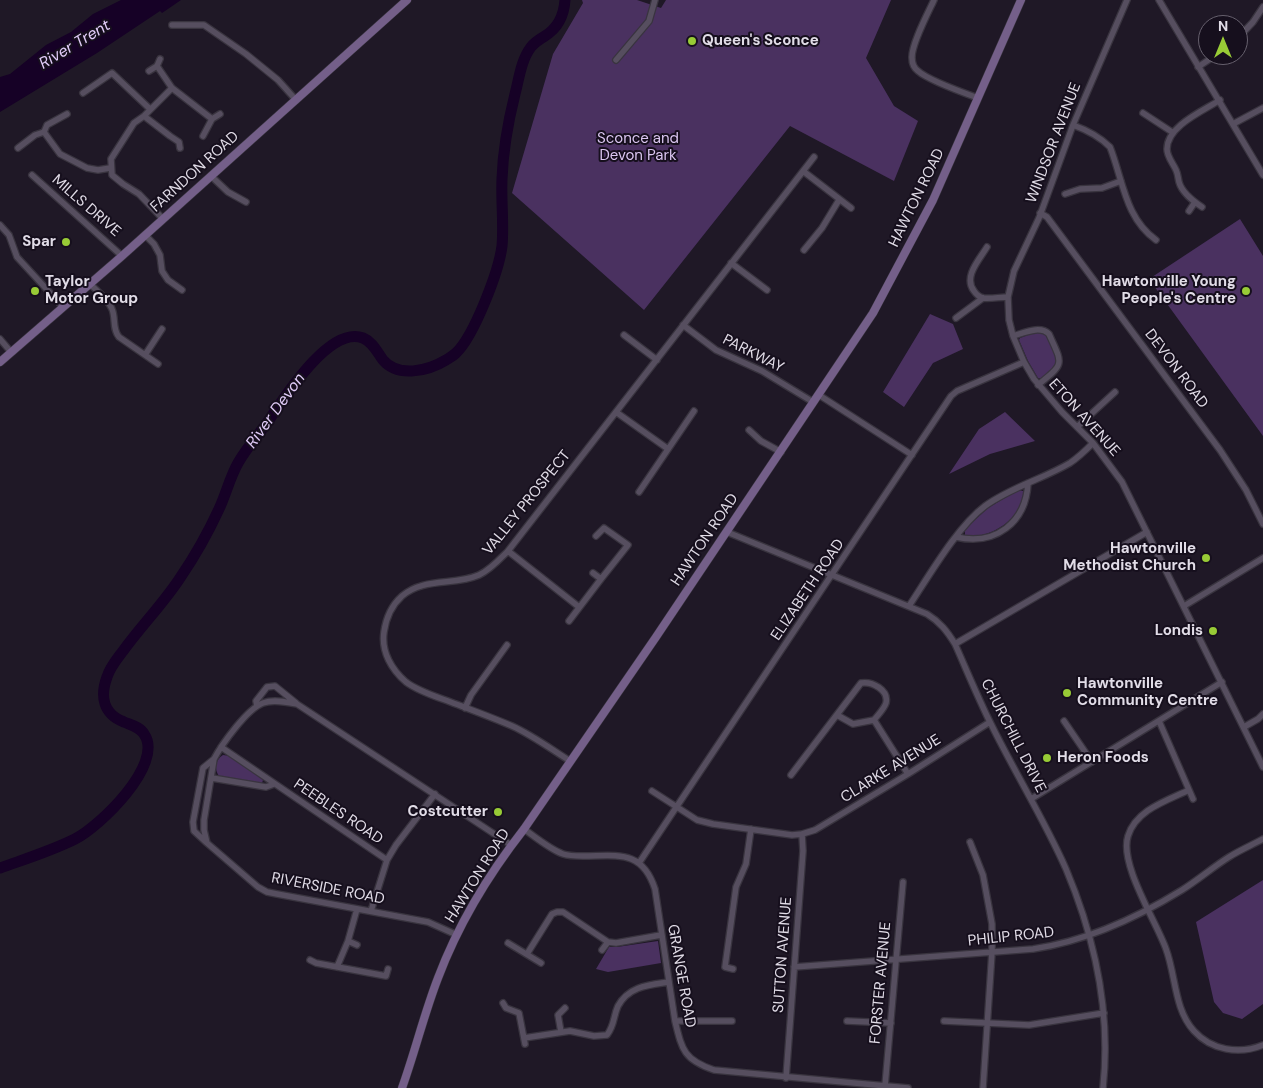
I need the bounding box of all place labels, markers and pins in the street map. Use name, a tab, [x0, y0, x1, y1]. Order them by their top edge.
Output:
place label: Queen's Sconce	[702, 32, 819, 50]
marker: Queen's Sconce	[686, 35, 698, 47]
place label: Spar	[22, 233, 56, 251]
marker: Spar	[60, 236, 72, 248]
place label: Taylor Motor Group	[45, 273, 138, 308]
place label: Hawtonville Young People's Centre	[1102, 273, 1236, 308]
marker: Taylor Motor Group	[29, 285, 41, 297]
marker: Hawtonville Young People's Centre	[1240, 285, 1252, 297]
place label: Hawtonville Methodist Church	[1063, 540, 1196, 575]
marker: Hawtonville Methodist Church	[1200, 552, 1212, 564]
place label: Londis	[1155, 622, 1203, 640]
marker: Londis	[1207, 625, 1219, 637]
place label: Hawtonville Community Centre	[1077, 675, 1218, 710]
marker: Hawtonville Community Centre	[1061, 687, 1073, 699]
place label: Heron Foods	[1057, 749, 1149, 767]
marker: Heron Foods	[1041, 752, 1053, 764]
place label: Costcutter	[407, 803, 488, 821]
marker: Costcutter	[492, 806, 504, 818]

